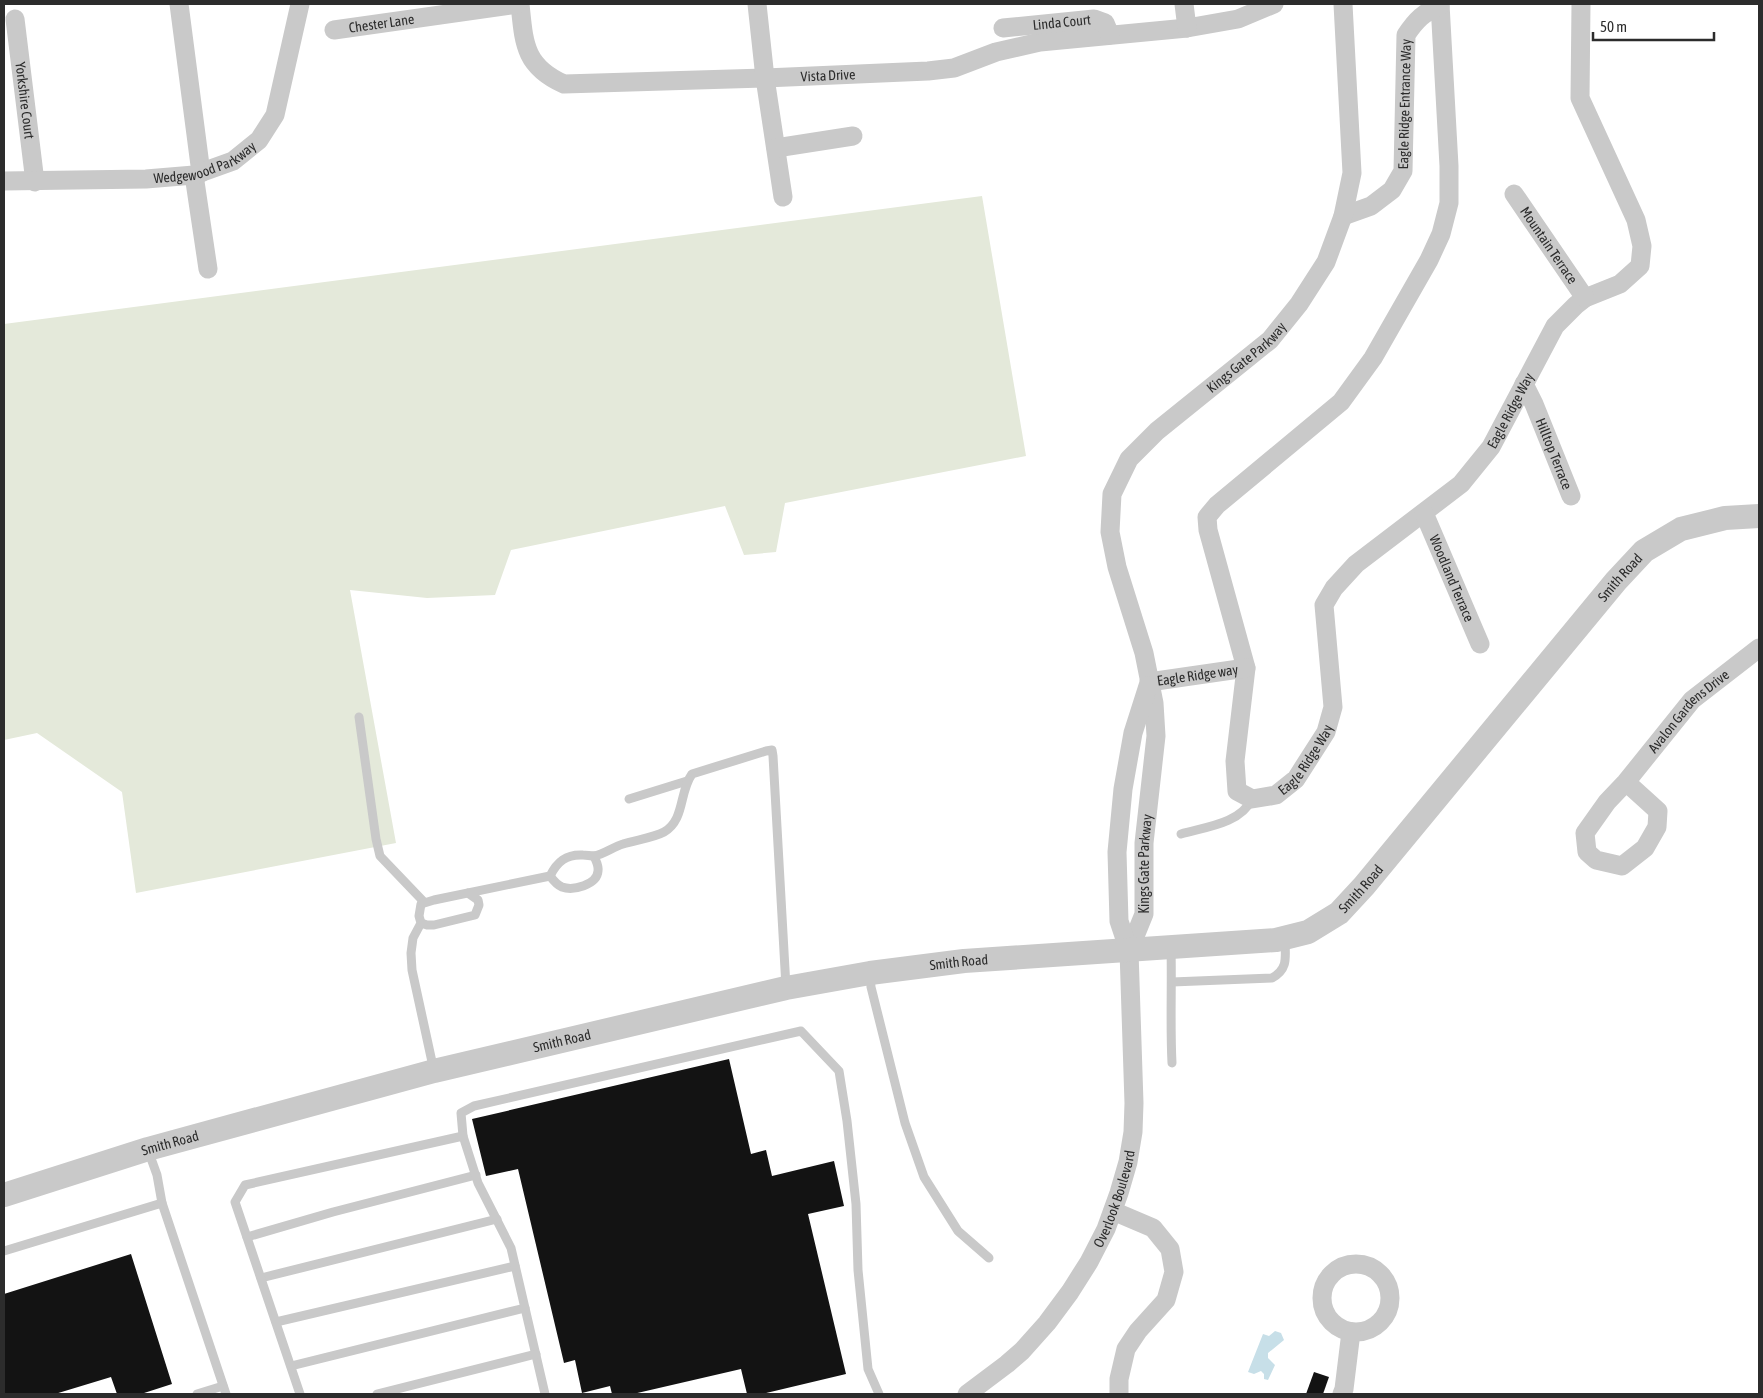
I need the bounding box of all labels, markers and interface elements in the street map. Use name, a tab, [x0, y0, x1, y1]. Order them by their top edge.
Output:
scale bar	[1593, 10, 1714, 42]
street label: Chester Lane	[348, 11, 415, 36]
street label: Linda Court	[1032, 11, 1091, 33]
text: 50 m	[1600, 18, 1627, 35]
street label: Eagle Ridge Entrance Way	[1395, 38, 1414, 170]
street label: Yorkshire Court	[12, 61, 38, 140]
street label: Vista Drive	[800, 66, 856, 84]
street label: Wedgewood Parkway	[153, 138, 259, 186]
street label: Mountain Terrace	[1517, 204, 1581, 287]
street label: Kings Gate Parkway	[1203, 319, 1289, 396]
street label: Eagle Ridge Way	[1484, 370, 1537, 451]
street label: Hilltop Terrace	[1532, 416, 1576, 492]
street label: Woodland Terrace	[1426, 532, 1478, 624]
street label: Smith Road	[1594, 550, 1645, 605]
street label: Eagle Ridge way	[1156, 661, 1239, 689]
street label: Avalon Gardens Drive	[1645, 666, 1732, 756]
street label: Eagle Ridge Way	[1275, 723, 1336, 798]
street label: Kings Gate Parkway	[1136, 813, 1155, 914]
street label: Smith Road	[1335, 862, 1386, 916]
street label: Smith Road	[929, 951, 988, 973]
street label: Smith Road	[531, 1026, 592, 1055]
street label: Smith Road	[139, 1128, 200, 1159]
street label: Overlook Boulevard	[1090, 1149, 1138, 1250]

